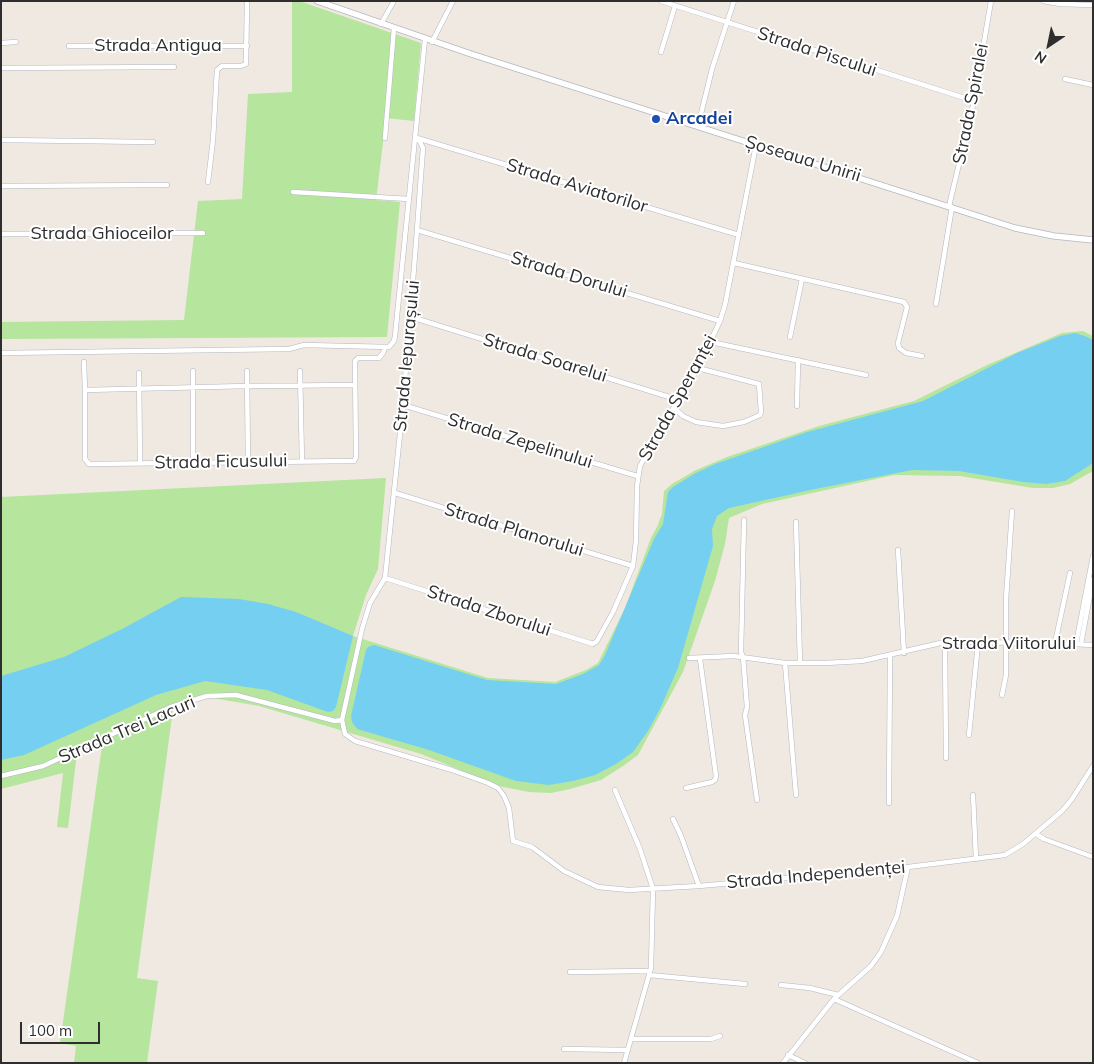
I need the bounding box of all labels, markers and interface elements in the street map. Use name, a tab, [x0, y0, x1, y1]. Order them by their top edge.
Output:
north arrow	[1024, 20, 1074, 70]
street label: Strada Piscului	[755, 23, 879, 81]
street label: Strada Antigua	[94, 35, 222, 57]
street label: Strada Spiralei	[949, 42, 993, 166]
text: N	[1031, 47, 1050, 68]
place label: Arcadei	[666, 108, 732, 130]
marker: Arcadei	[650, 113, 662, 125]
street label: Șoseaua Unirii	[742, 131, 864, 187]
street label: Strada Aviatorilor	[504, 154, 650, 218]
street label: Strada Ghioceilor	[30, 223, 174, 245]
street label: Strada Dorului	[508, 247, 630, 303]
street label: Strada Iepurașului	[390, 279, 424, 433]
street label: Strada Soarelui	[480, 329, 610, 387]
street label: Strada Speranței	[634, 331, 722, 465]
street label: Strada Zepelinului	[445, 409, 595, 473]
street label: Strada Ficusului	[154, 450, 288, 474]
street label: Strada Planorului	[442, 499, 586, 561]
street label: Strada Zborului	[424, 581, 554, 641]
street label: Strada Viitorului	[942, 633, 1076, 655]
street label: Strada Trei Lacuri	[55, 691, 199, 769]
street label: Strada Independenței	[726, 856, 906, 894]
scale bar	[22, 1012, 102, 1044]
text: 100 m	[28, 1021, 72, 1040]

